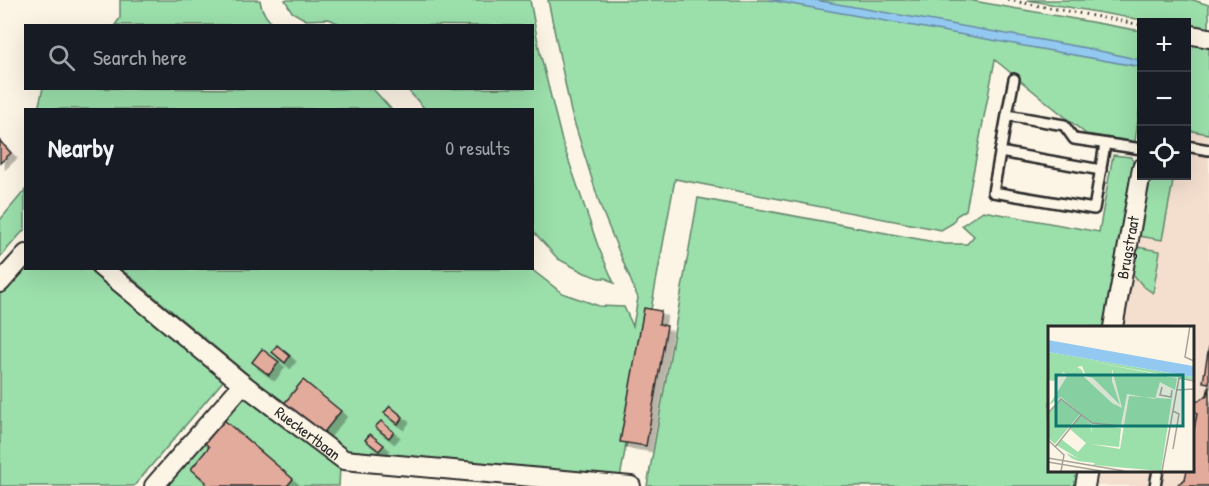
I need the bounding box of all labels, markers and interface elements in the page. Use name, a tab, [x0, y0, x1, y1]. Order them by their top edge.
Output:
map controls	[1137, 18, 1191, 180]
button: +	[1137, 18, 1191, 72]
search box	[24, 24, 534, 90]
icon: search	[45, 41, 78, 74]
text: Search here	[93, 42, 187, 72]
button: −	[1137, 72, 1191, 126]
button: locate	[1137, 126, 1191, 180]
text: Nearby	[48, 130, 114, 165]
text: 0 results	[445, 134, 510, 161]
street label: Brugstraat	[1111, 213, 1144, 281]
inset map	[1048, 326, 1194, 471]
street label: Rueckertbaan	[271, 401, 346, 465]

